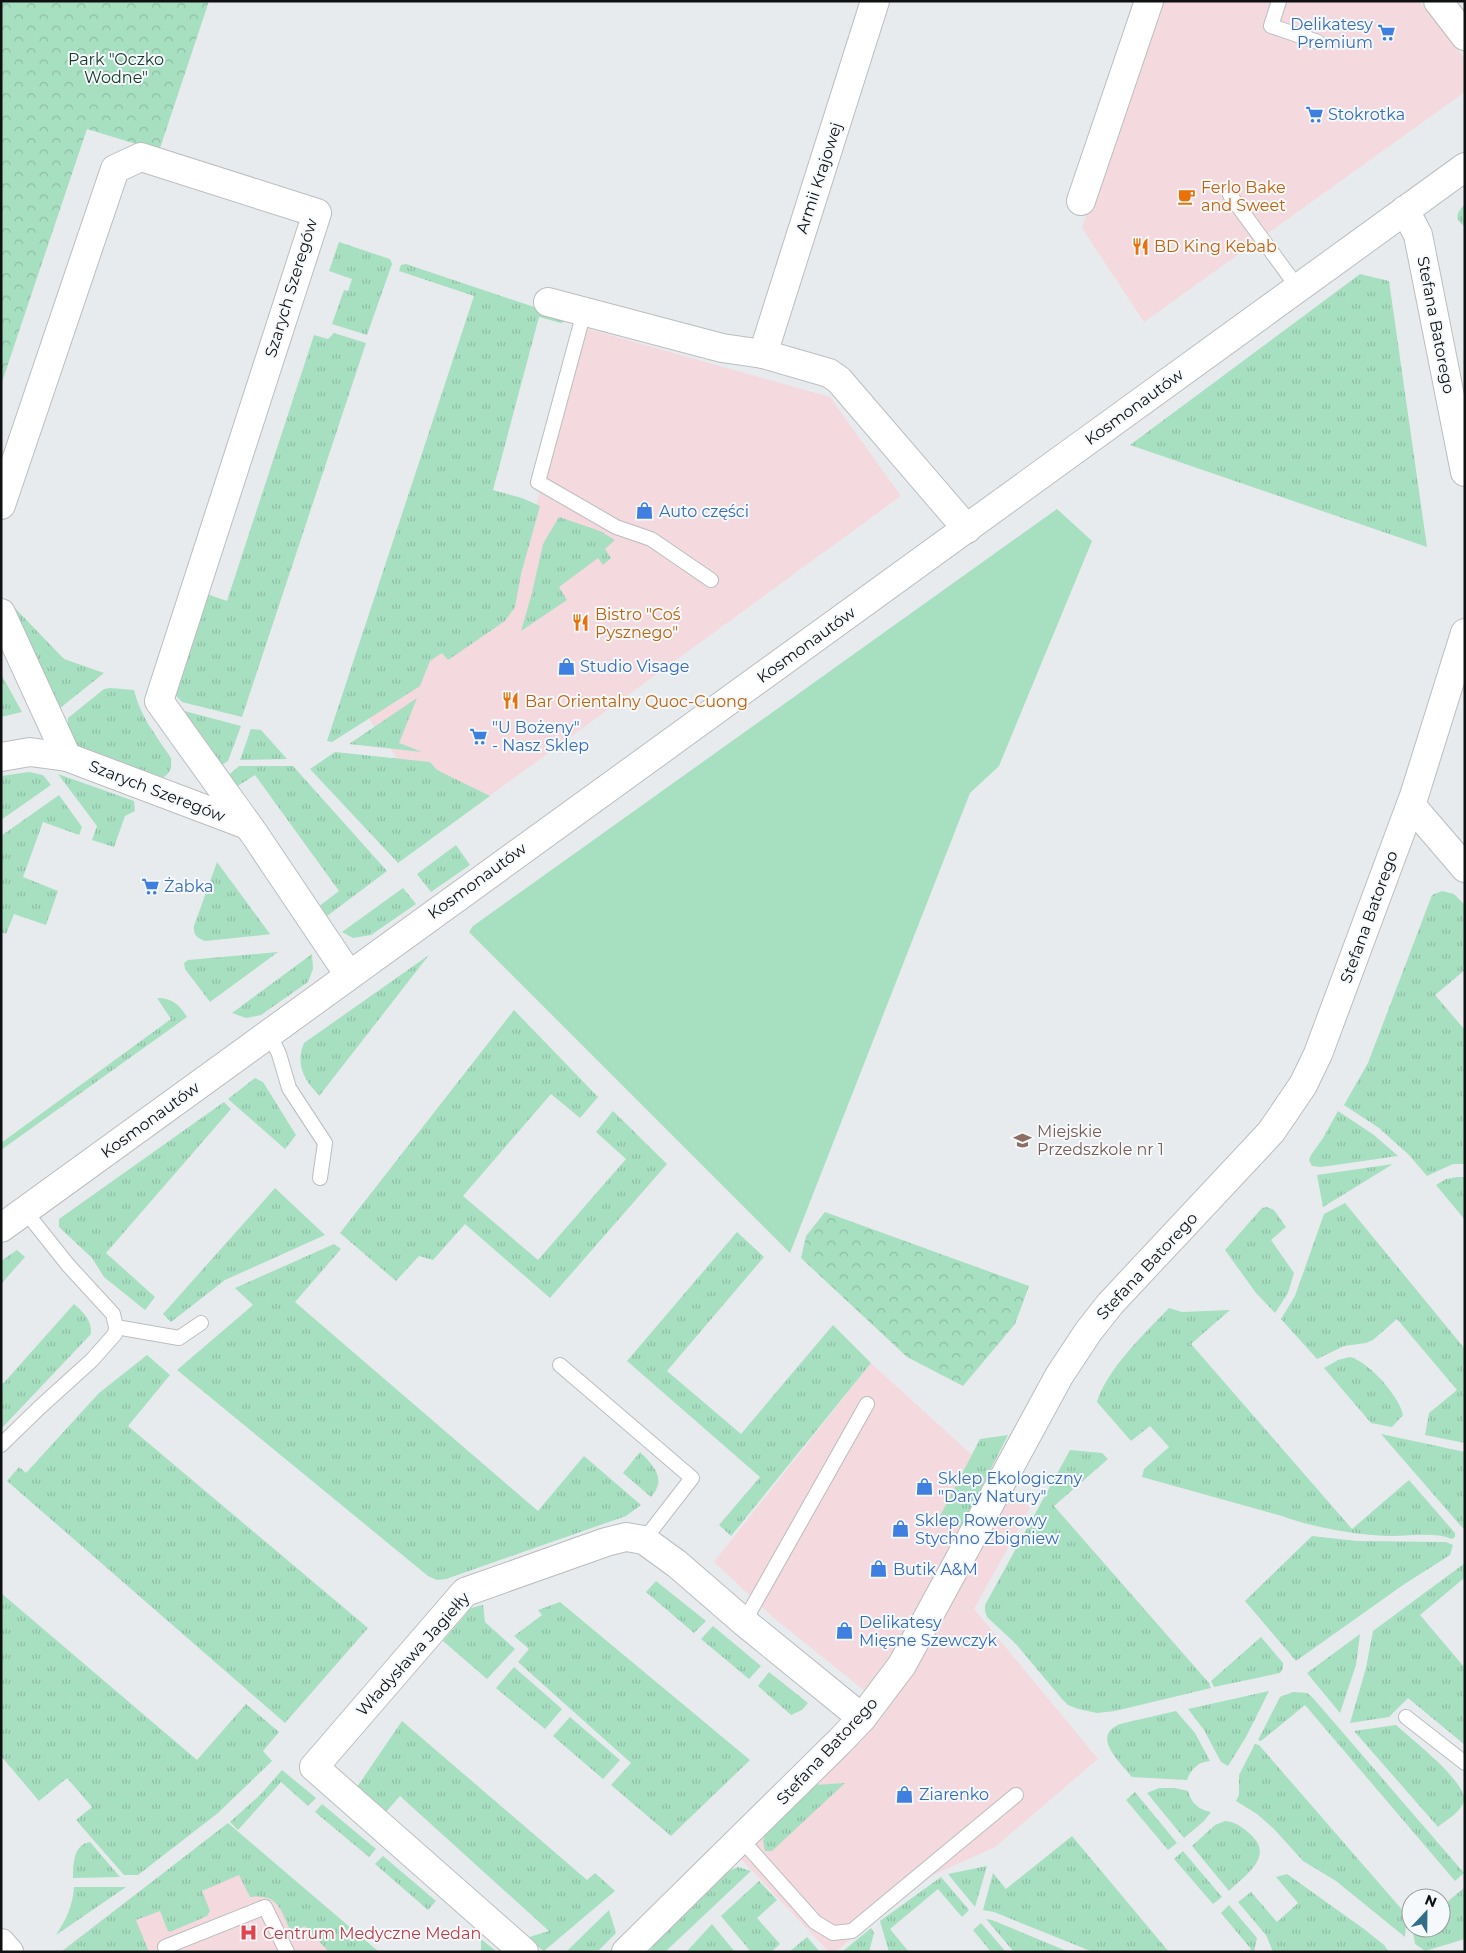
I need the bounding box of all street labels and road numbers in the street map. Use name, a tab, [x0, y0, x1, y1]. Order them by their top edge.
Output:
street label: Armii Krajowej	[792, 120, 846, 236]
street label: Szarych Szeregów	[261, 216, 321, 360]
street label: Stefana Batorego	[1413, 255, 1459, 395]
street label: Kosmonautów	[1081, 365, 1187, 449]
street label: Kosmonautów	[753, 603, 859, 687]
street label: Szarych Szeregów	[86, 756, 228, 826]
street label: Kosmonautów	[424, 839, 530, 923]
street label: Stefana Batorego	[1336, 848, 1402, 986]
street label: Kosmonautów	[97, 1078, 203, 1162]
street label: Stefana Batorego	[1092, 1209, 1202, 1323]
street label: Władysława Jagiełły	[352, 1588, 474, 1720]
street label: Stefana Batorego	[772, 1694, 882, 1808]

